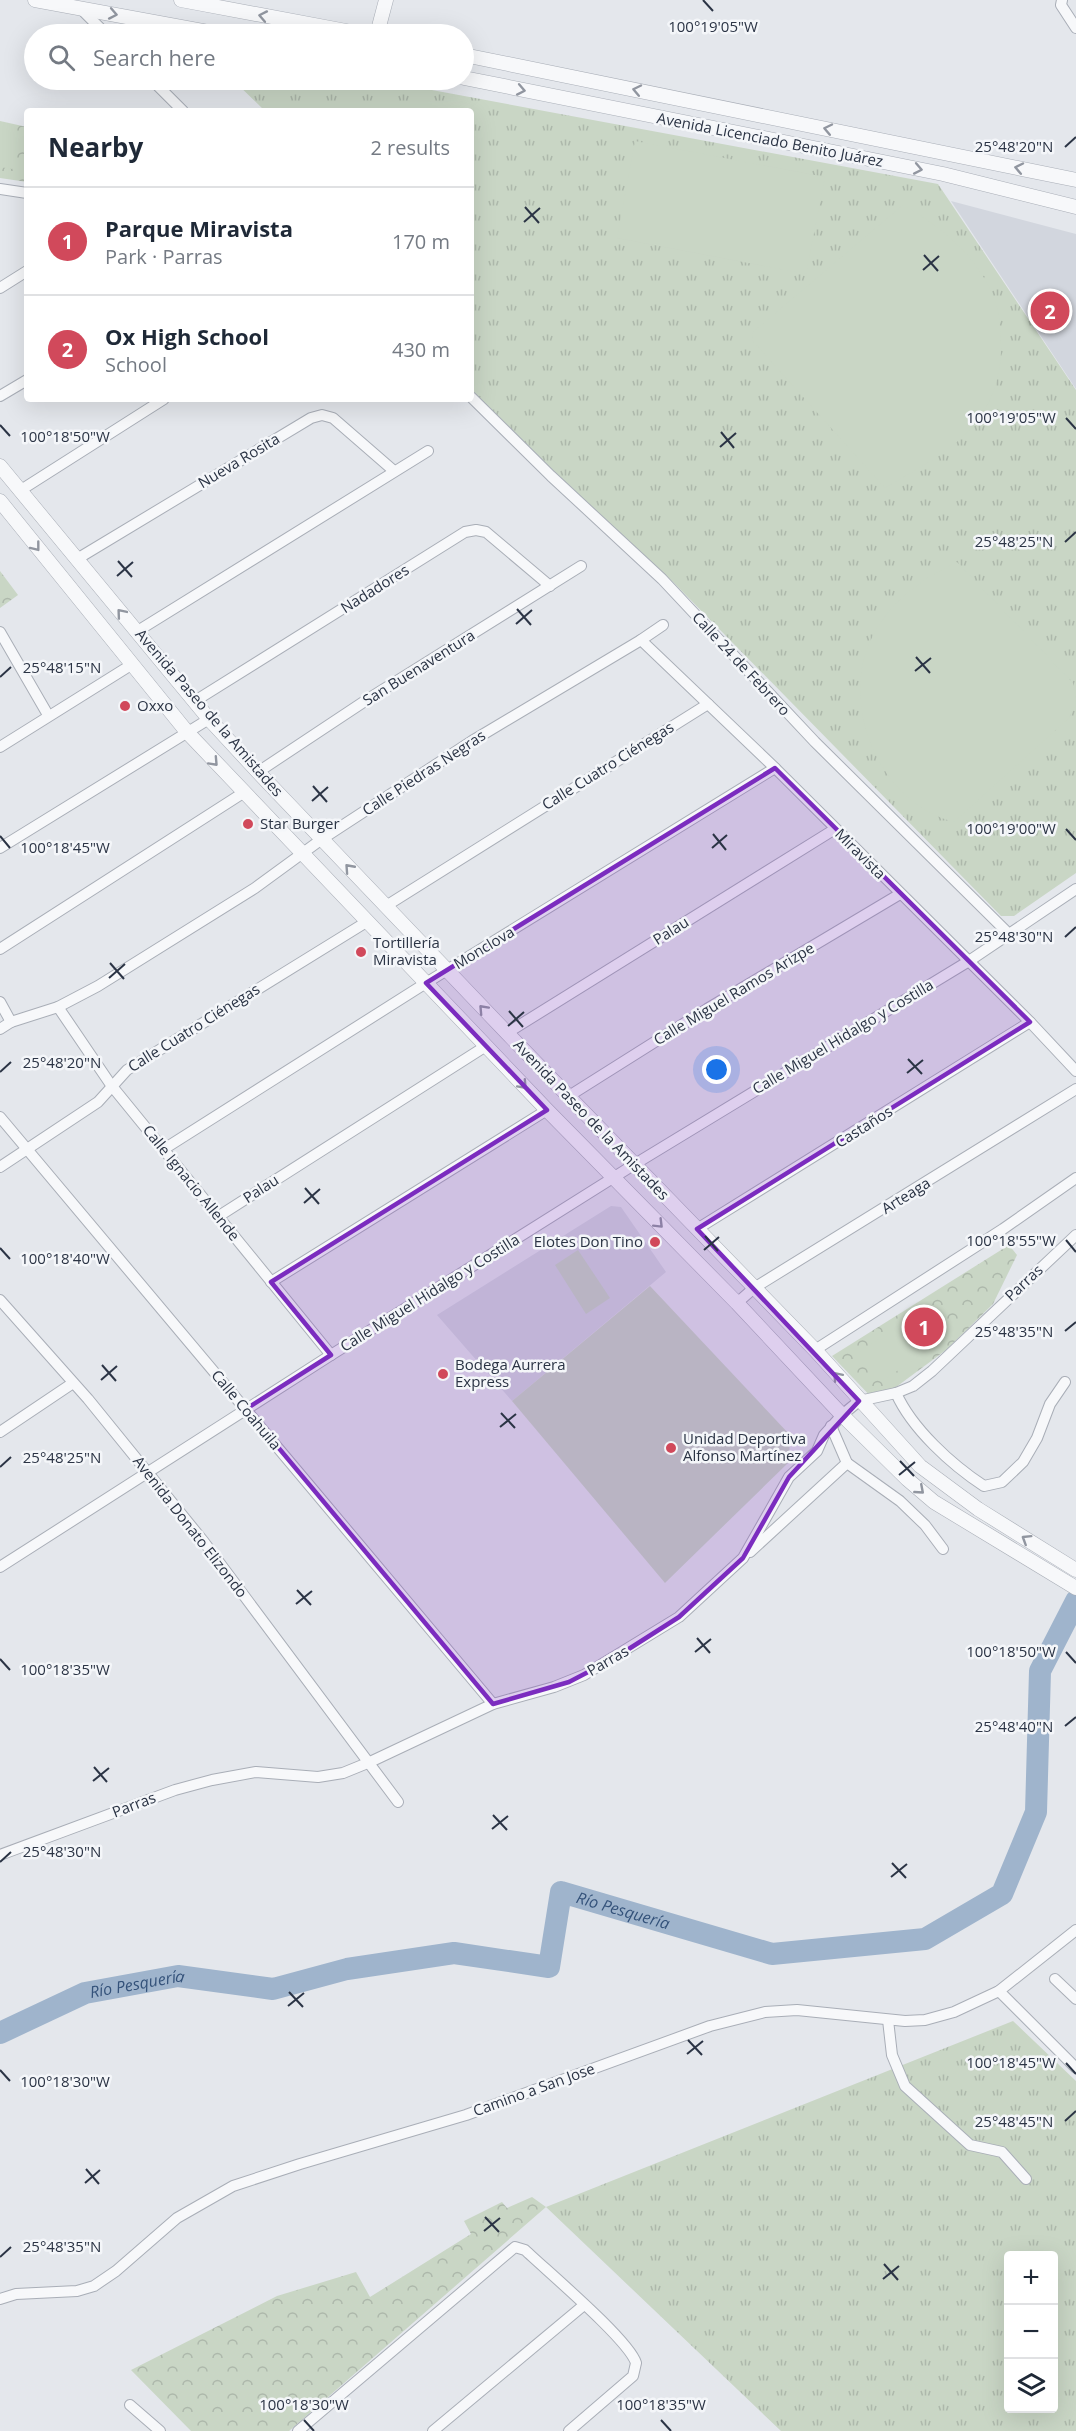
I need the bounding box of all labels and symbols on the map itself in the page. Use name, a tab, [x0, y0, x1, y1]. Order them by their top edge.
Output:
one-way arrow	[108, 7, 118, 20]
one-way arrow	[258, 10, 268, 23]
text: 100°19'05"W	[668, 16, 758, 36]
one-way arrow	[516, 82, 526, 95]
one-way arrow	[632, 84, 642, 97]
street label: Avenida Licenciado Benito Juárez	[655, 107, 885, 171]
one-way arrow	[823, 123, 833, 136]
text: 25°48'20"N	[975, 136, 1053, 156]
one-way arrow	[913, 162, 923, 175]
one-way arrow	[1014, 162, 1024, 175]
pin: 2	[1030, 288, 1070, 334]
text: 100°19'05"W	[966, 407, 1056, 427]
text: 100°18'50"W	[20, 426, 110, 446]
street label: Nueva Rosita	[194, 428, 283, 492]
text: 25°48'25"N	[975, 531, 1053, 551]
one-way arrow	[29, 540, 40, 551]
street label: Nadadores	[337, 559, 412, 617]
street label: Calle 24 de Febrero	[688, 607, 795, 720]
one-way arrow	[117, 609, 128, 620]
street label: Avenida Paseo de la Amistades	[131, 624, 288, 800]
street label: San Buenaventura	[359, 625, 478, 710]
text: 25°48'15"N	[23, 657, 101, 677]
place label: Oxxo	[137, 695, 173, 715]
marker: Oxxo	[118, 699, 132, 713]
street label: Calle Cuatro Ciénegas	[538, 716, 677, 814]
street label: Calle Piedras Negras	[358, 725, 489, 820]
one-way arrow	[207, 755, 218, 765]
place label: Star Burger	[260, 813, 340, 833]
marker: Star Burger	[241, 817, 255, 831]
text: 100°19'00"W	[966, 818, 1056, 838]
street label: Miravista	[831, 824, 890, 883]
text: 100°18'45"W	[20, 837, 110, 857]
one-way arrow	[345, 864, 356, 875]
street label: Palau	[649, 911, 692, 949]
street label: Monclova	[449, 921, 518, 973]
text: 25°48'30"N	[975, 926, 1053, 946]
place label: Tortillería Miravista	[373, 932, 440, 969]
street label: Calle Miguel Ramos Arizpe	[649, 937, 817, 1049]
marker: Tortillería Miravista	[354, 945, 368, 959]
street label: Calle Miguel Hidalgo y Costilla	[748, 974, 937, 1098]
street label: Calle Cuatro Ciénegas	[124, 978, 263, 1076]
one-way arrow	[480, 1005, 491, 1016]
street label: Avenida Paseo de la Amistades	[510, 1035, 674, 1204]
text: 25°48'20"N	[23, 1052, 101, 1072]
your location	[702, 1055, 731, 1084]
one-way arrow	[516, 1078, 527, 1088]
street label: Castaños	[831, 1101, 896, 1152]
street label: Calle Ignacio Allende	[139, 1120, 245, 1245]
street label: Palau	[239, 1169, 282, 1207]
street label: Arteaga	[877, 1172, 934, 1218]
one-way arrow	[652, 1217, 663, 1228]
street label: Calle Miguel Hidalgo y Costilla	[336, 1229, 523, 1356]
text: 100°18'55"W	[966, 1230, 1056, 1250]
place label: Elotes Don Tino	[534, 1231, 643, 1251]
marker: Elotes Don Tino	[648, 1235, 662, 1249]
text: 100°18'40"W	[20, 1248, 110, 1268]
street label: Parras	[1000, 1260, 1047, 1305]
pin: 1	[904, 1304, 944, 1350]
text: 25°48'35"N	[975, 1321, 1053, 1341]
place label: Bodega Aurrera Express	[455, 1354, 566, 1391]
street label: Calle Coahuila	[207, 1365, 286, 1454]
marker: Bodega Aurrera Express	[436, 1367, 450, 1381]
one-way arrow	[833, 1372, 844, 1383]
place label: Unidad Deportiva Alfonso Martínez	[683, 1428, 806, 1465]
marker: Unidad Deportiva Alfonso Martínez	[664, 1441, 678, 1455]
text: 25°48'25"N	[23, 1447, 101, 1467]
street label: Avenida Donato Elizondo	[129, 1451, 253, 1601]
one-way arrow	[913, 1483, 924, 1494]
one-way arrow	[1022, 1535, 1033, 1546]
street label: Parras	[583, 1640, 632, 1680]
text: 100°18'50"W	[966, 1641, 1056, 1661]
text: 100°18'35"W	[20, 1659, 110, 1679]
text: 25°48'40"N	[975, 1716, 1053, 1736]
street label: Parras	[109, 1787, 158, 1821]
text: 25°48'30"N	[23, 1841, 101, 1861]
water label: Río Pesquería	[574, 1886, 672, 1934]
water label: Río Pesquería	[88, 1965, 186, 2003]
text: 100°18'45"W	[966, 2052, 1056, 2072]
street label: Camino a San Jose	[470, 2058, 597, 2120]
text: 100°18'30"W	[20, 2071, 110, 2091]
text: 25°48'45"N	[975, 2111, 1053, 2131]
text: 25°48'35"N	[23, 2236, 101, 2256]
text: 100°18'30"W	[259, 2394, 349, 2414]
text: 100°18'35"W	[616, 2394, 706, 2414]

